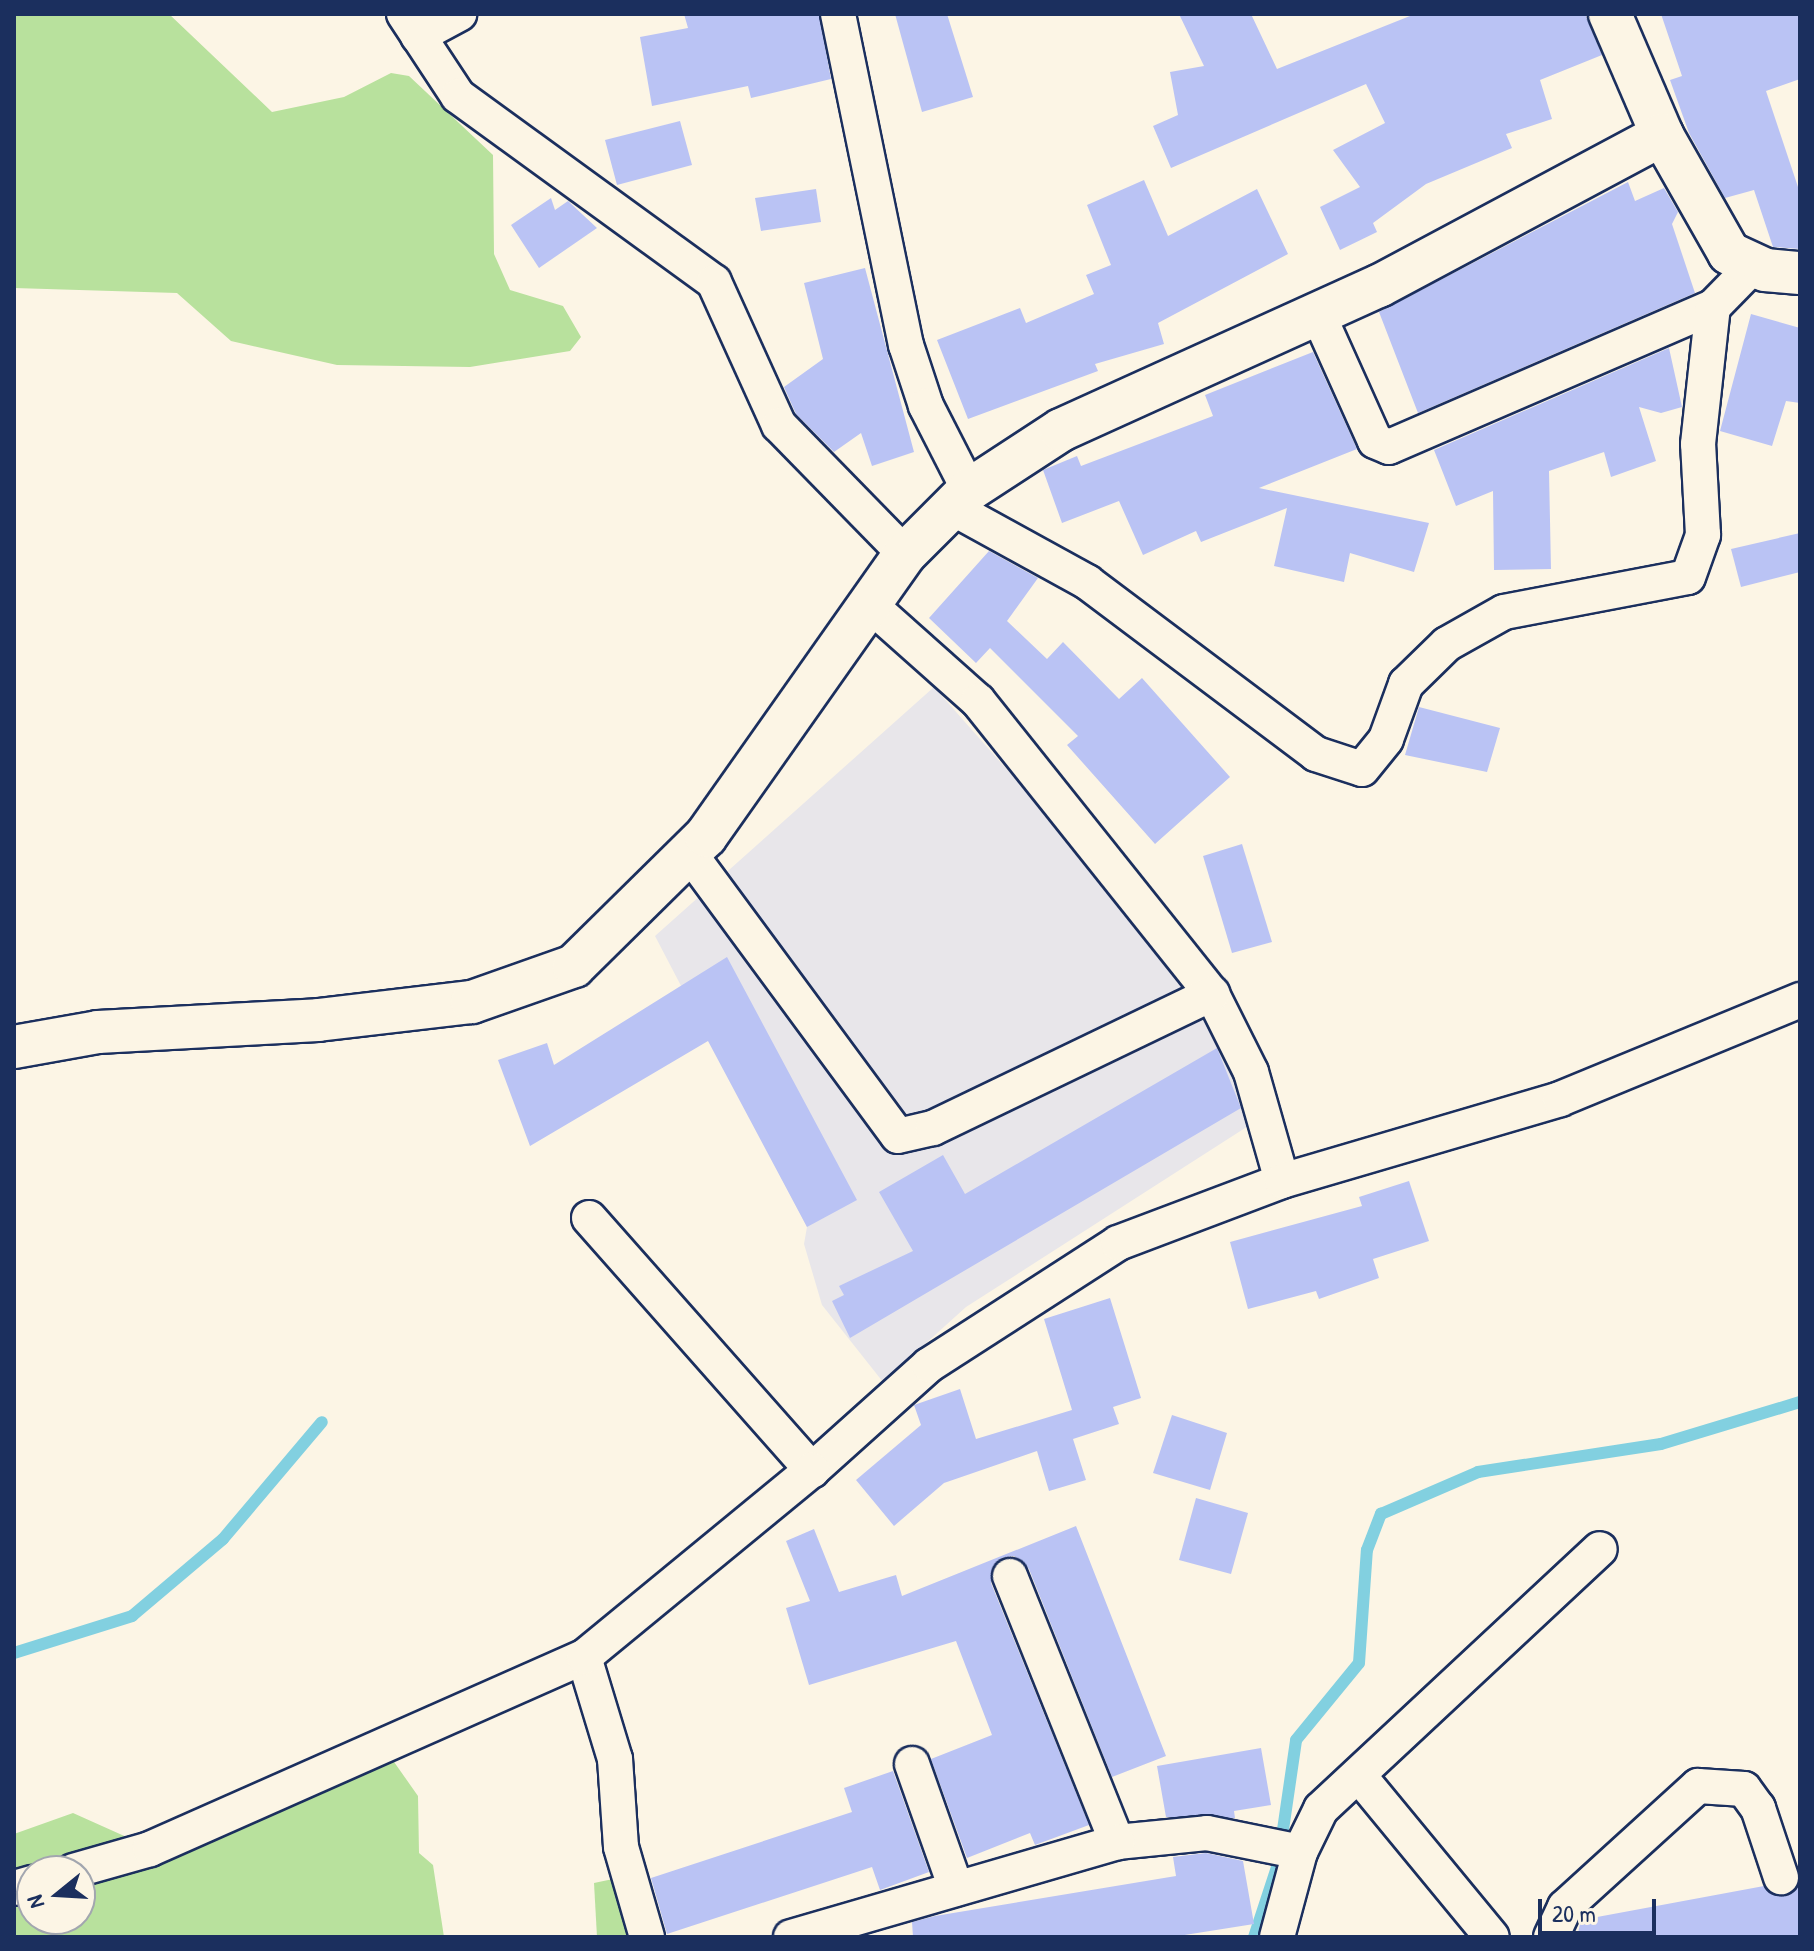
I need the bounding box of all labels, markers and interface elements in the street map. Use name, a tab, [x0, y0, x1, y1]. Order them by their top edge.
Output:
north arrow	[16, 1855, 96, 1935]
scale bar	[1542, 1883, 1660, 1933]
text: N	[19, 1892, 51, 1912]
text: 20 m	[1552, 1897, 1596, 1929]

